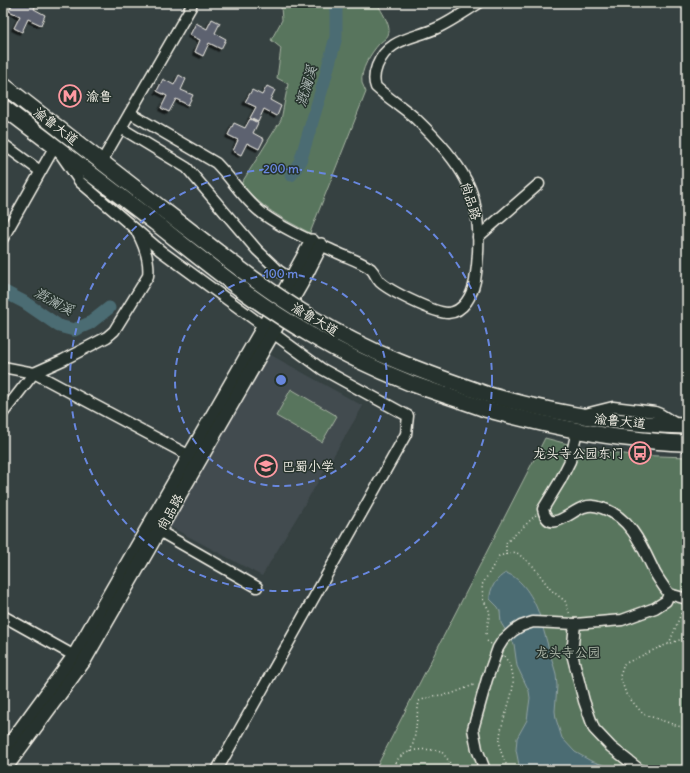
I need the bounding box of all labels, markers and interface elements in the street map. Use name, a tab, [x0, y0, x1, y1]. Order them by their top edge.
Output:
water label: 溉澜溪	[292, 62, 321, 109]
metro station icon: 渝鲁	[57, 83, 83, 109]
place label: 渝鲁	[86, 88, 112, 105]
street label: 渝鲁大道	[30, 103, 82, 149]
text: 200 m	[263, 161, 299, 176]
street label: 尚品路	[457, 180, 485, 222]
text: 100 m	[264, 266, 298, 281]
water label: 溉澜溪	[31, 283, 78, 319]
street label: 渝鲁大道	[288, 298, 342, 340]
centre of rings	[274, 373, 288, 387]
street label: 渝鲁大道	[593, 410, 647, 432]
bus stop icon: 龙头寺公园东门	[627, 440, 653, 466]
place label: 龙头寺公园东门	[533, 445, 624, 462]
school or university icon: 巴蜀小学	[253, 453, 279, 479]
place label: 巴蜀小学	[282, 458, 334, 475]
street label: 尚品路	[153, 491, 187, 533]
park label: 龙头寺公园	[535, 644, 601, 661]

